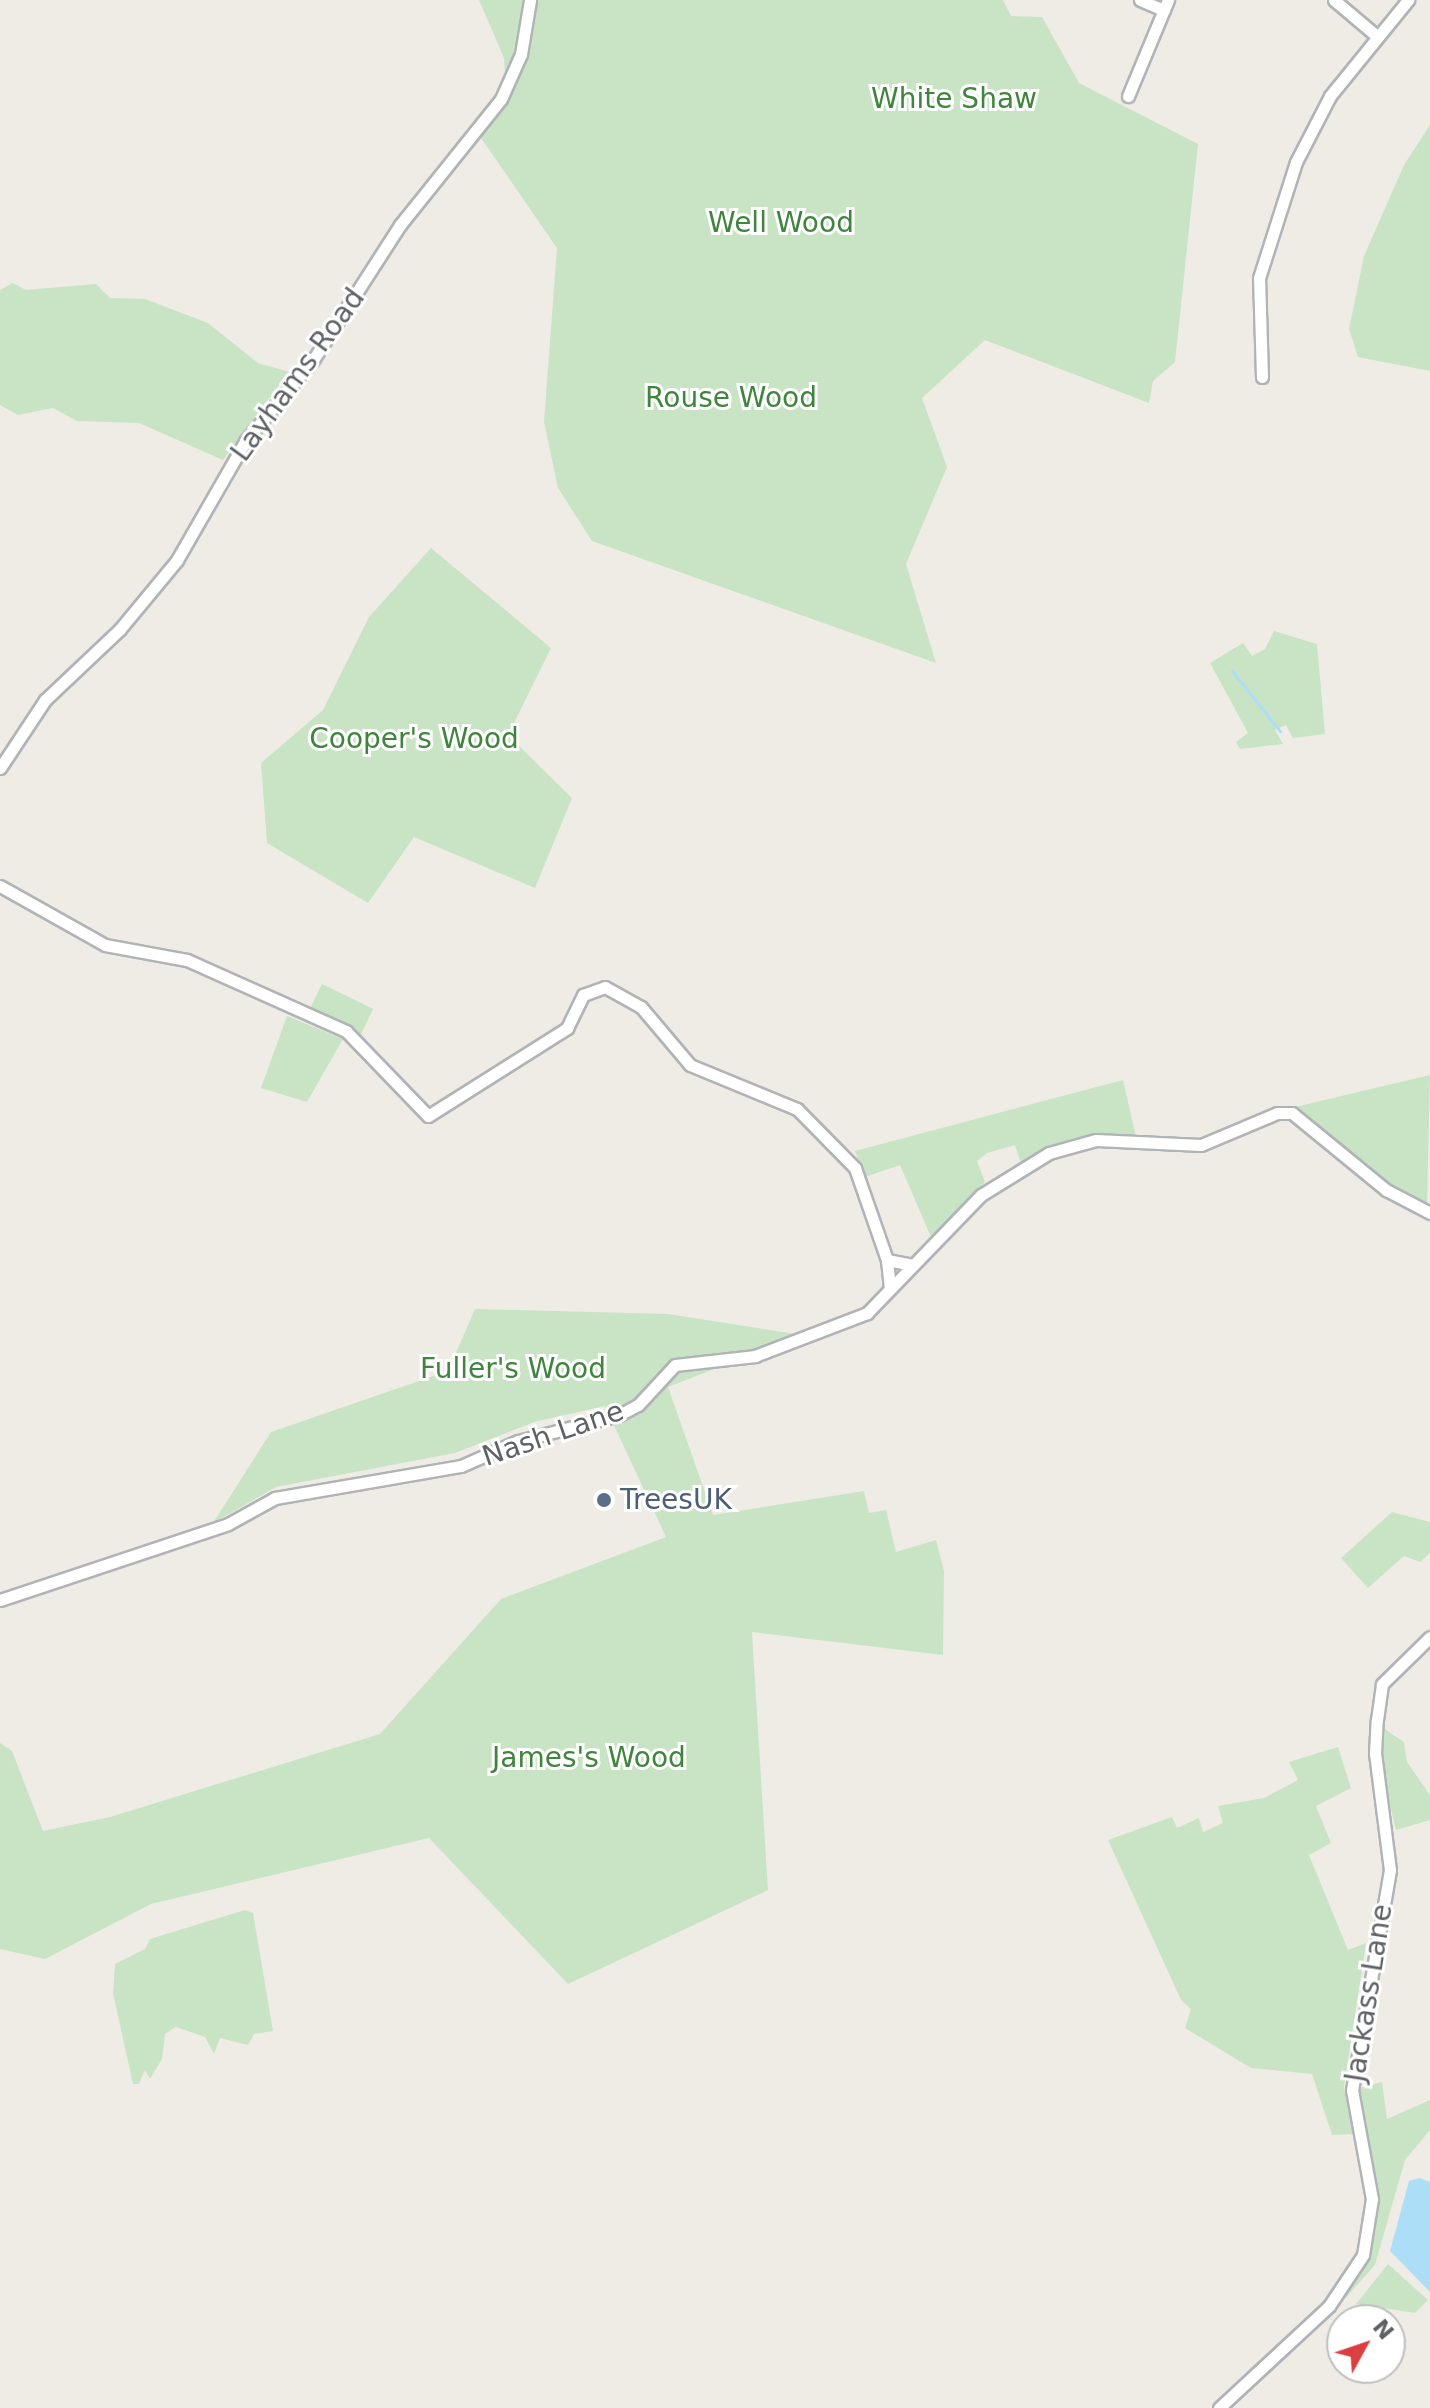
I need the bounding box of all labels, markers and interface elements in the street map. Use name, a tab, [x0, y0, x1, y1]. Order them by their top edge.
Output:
park label: White Shaw	[871, 82, 1037, 116]
park label: Well Wood	[708, 206, 854, 240]
street label: Layhams Road	[224, 282, 372, 468]
park label: Rouse Wood	[645, 381, 817, 415]
park label: Cooper's Wood	[309, 722, 519, 756]
park label: Fuller's Wood	[420, 1352, 606, 1386]
street label: Nash Lane	[478, 1394, 628, 1474]
place label: TreesUK	[620, 1483, 732, 1517]
marker: TreesUK	[595, 1491, 613, 1509]
park label: James's Wood	[492, 1741, 686, 1775]
street label: Jackass Lane	[1338, 1902, 1400, 2084]
north arrow	[1326, 2304, 1406, 2384]
text: N	[1368, 2314, 1399, 2345]

